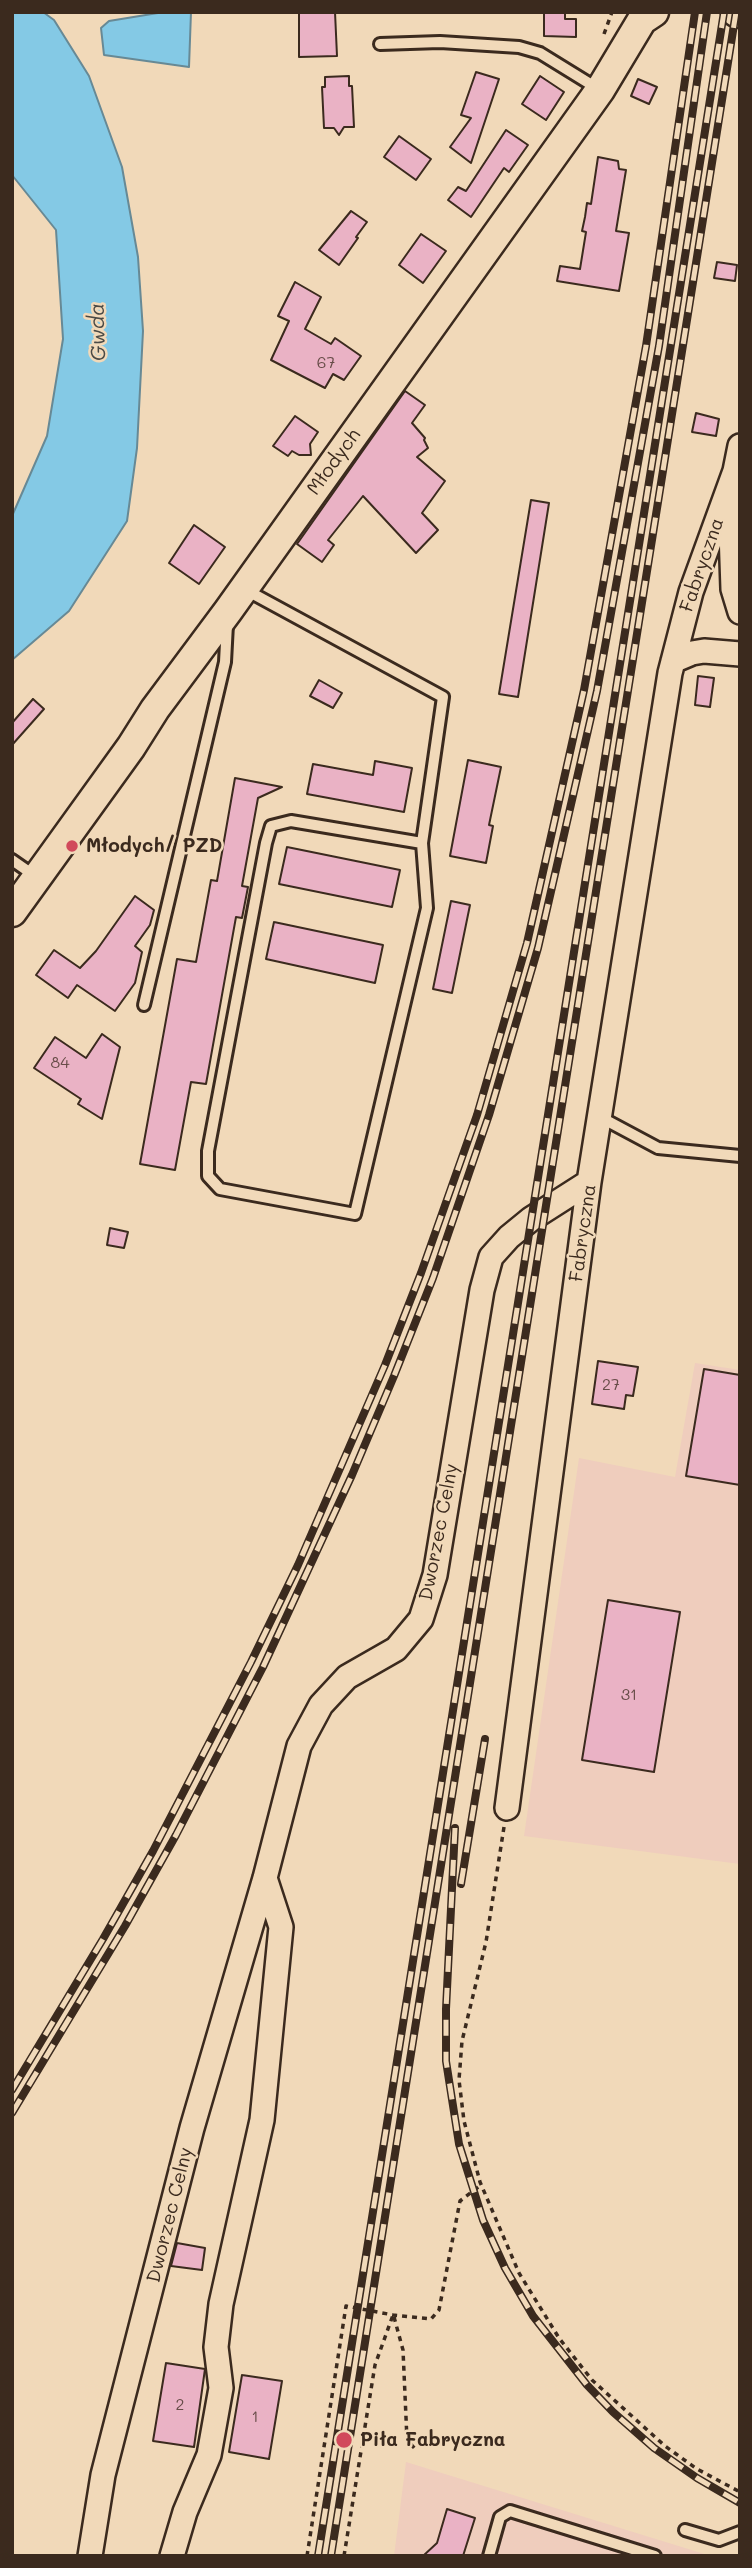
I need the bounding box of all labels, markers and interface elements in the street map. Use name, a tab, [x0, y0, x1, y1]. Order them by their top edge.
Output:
water label: Gwda	[84, 302, 112, 362]
house number: 67	[317, 353, 335, 373]
street label: Młodych	[302, 424, 366, 500]
street label: Fabryczna	[675, 515, 729, 615]
place label: Młodych/ PZD	[86, 835, 222, 857]
marker: Młodych/ PZD	[64, 838, 80, 854]
house number: 84	[50, 1053, 70, 1073]
street label: Fabryczna	[565, 1183, 601, 1283]
house number: 27	[602, 1375, 620, 1395]
street label: Dworzec Celny	[415, 1462, 463, 1602]
house number: 31	[621, 1685, 637, 1705]
street label: Dworzec Celny	[142, 2145, 198, 2285]
house number: 2	[176, 2395, 184, 2415]
house number: 1	[251, 2407, 259, 2427]
place label: Piła Fabryczna	[360, 2429, 506, 2451]
marker: Piła Fabryczna	[334, 2430, 354, 2450]

